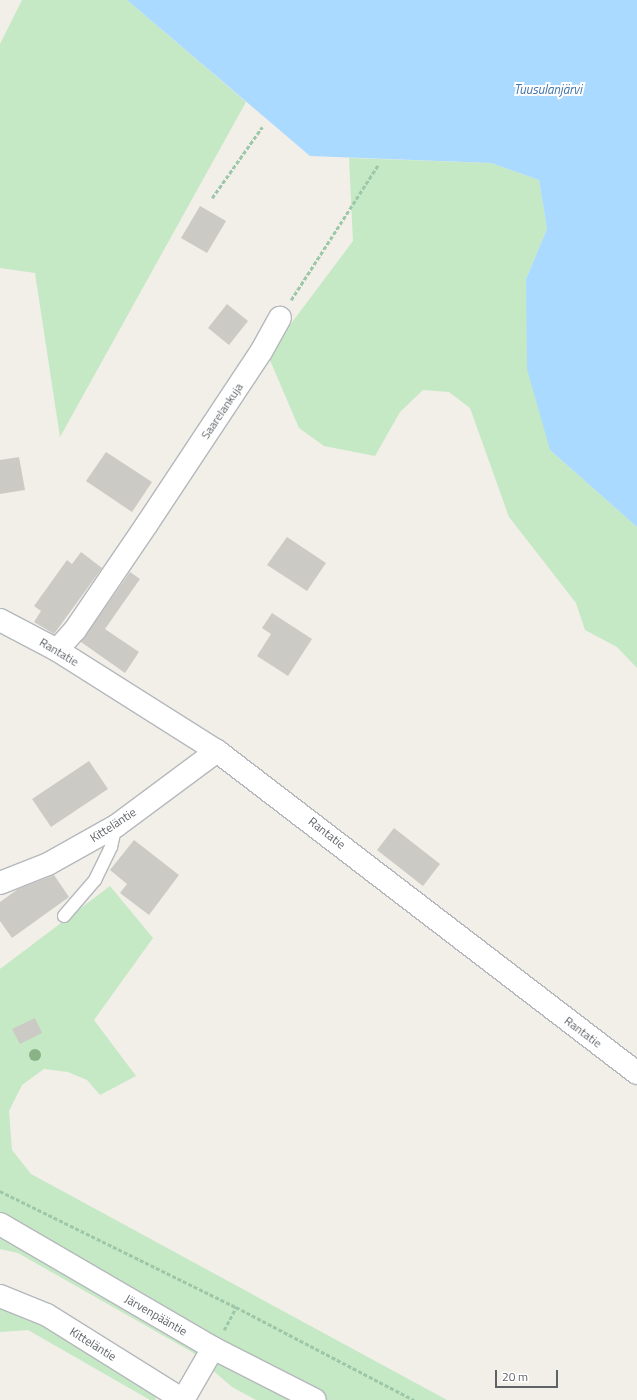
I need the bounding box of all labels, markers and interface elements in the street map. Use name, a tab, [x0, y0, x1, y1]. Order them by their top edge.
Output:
water label: Tuusulanjärvi	[514, 81, 582, 97]
street label: Saarelankuja	[198, 380, 246, 442]
street label: Rantatie	[37, 635, 81, 669]
street label: Kitteläntie	[87, 805, 139, 845]
street label: Rantatie	[306, 814, 348, 852]
street label: Rantatie	[562, 1013, 604, 1051]
street label: Järvenpääntie	[122, 1291, 190, 1339]
street label: Kitteläntie	[67, 1324, 119, 1364]
scale bar	[497, 1362, 560, 1388]
text: 20 m	[502, 1367, 528, 1386]

